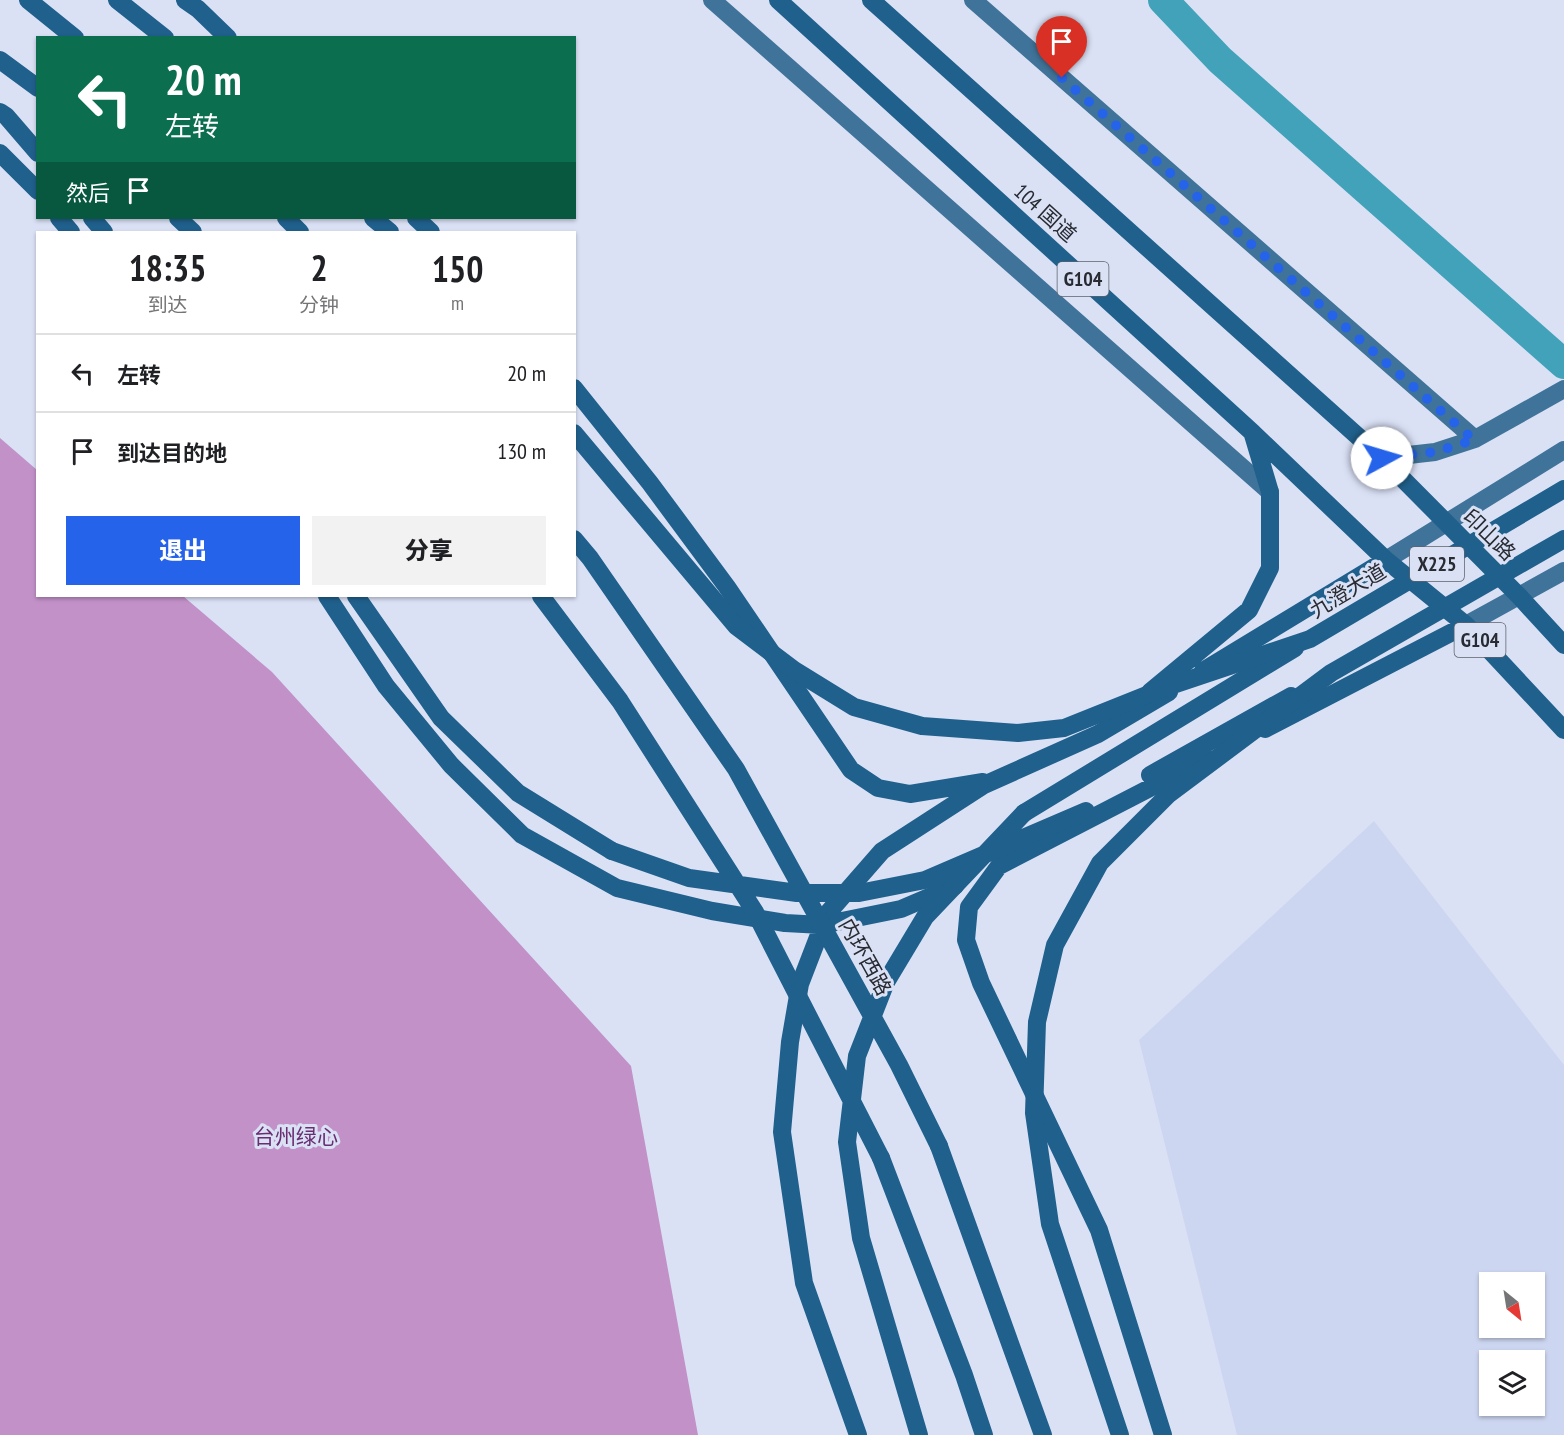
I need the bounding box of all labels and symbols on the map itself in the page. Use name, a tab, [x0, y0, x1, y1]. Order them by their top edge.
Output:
pin	[1036, 16, 1087, 78]
street label: 104 国道	[1009, 178, 1082, 248]
road number: G104	[1058, 262, 1108, 296]
position arrow	[1350, 426, 1414, 490]
street label: 印山路	[1457, 503, 1521, 566]
road number: X225	[1410, 547, 1464, 581]
street label: 九澄大道	[1305, 557, 1391, 624]
road number: G104	[1454, 623, 1506, 657]
street label: 内环西路	[833, 913, 898, 1000]
park label: 台州绿心	[254, 1123, 338, 1150]
north arrow	[1479, 1272, 1545, 1338]

